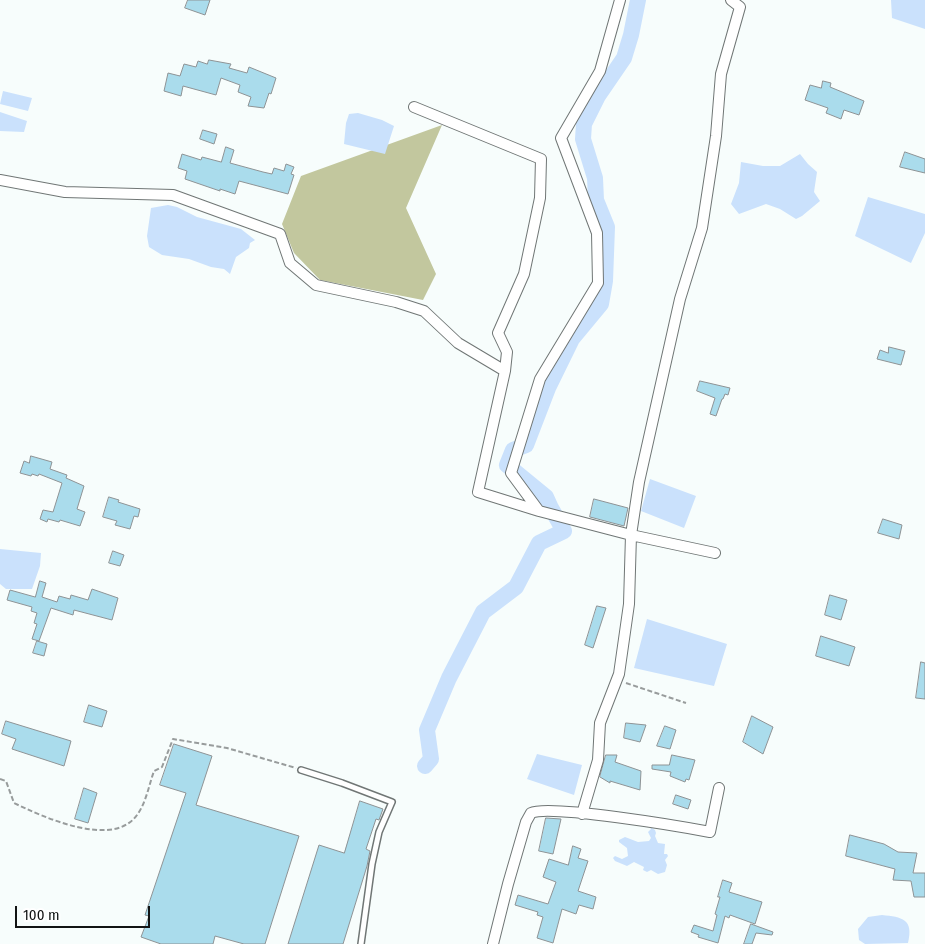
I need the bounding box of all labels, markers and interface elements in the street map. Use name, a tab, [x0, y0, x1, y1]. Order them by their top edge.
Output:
scale bar	[18, 896, 152, 928]
text: 100 m	[23, 906, 60, 924]

